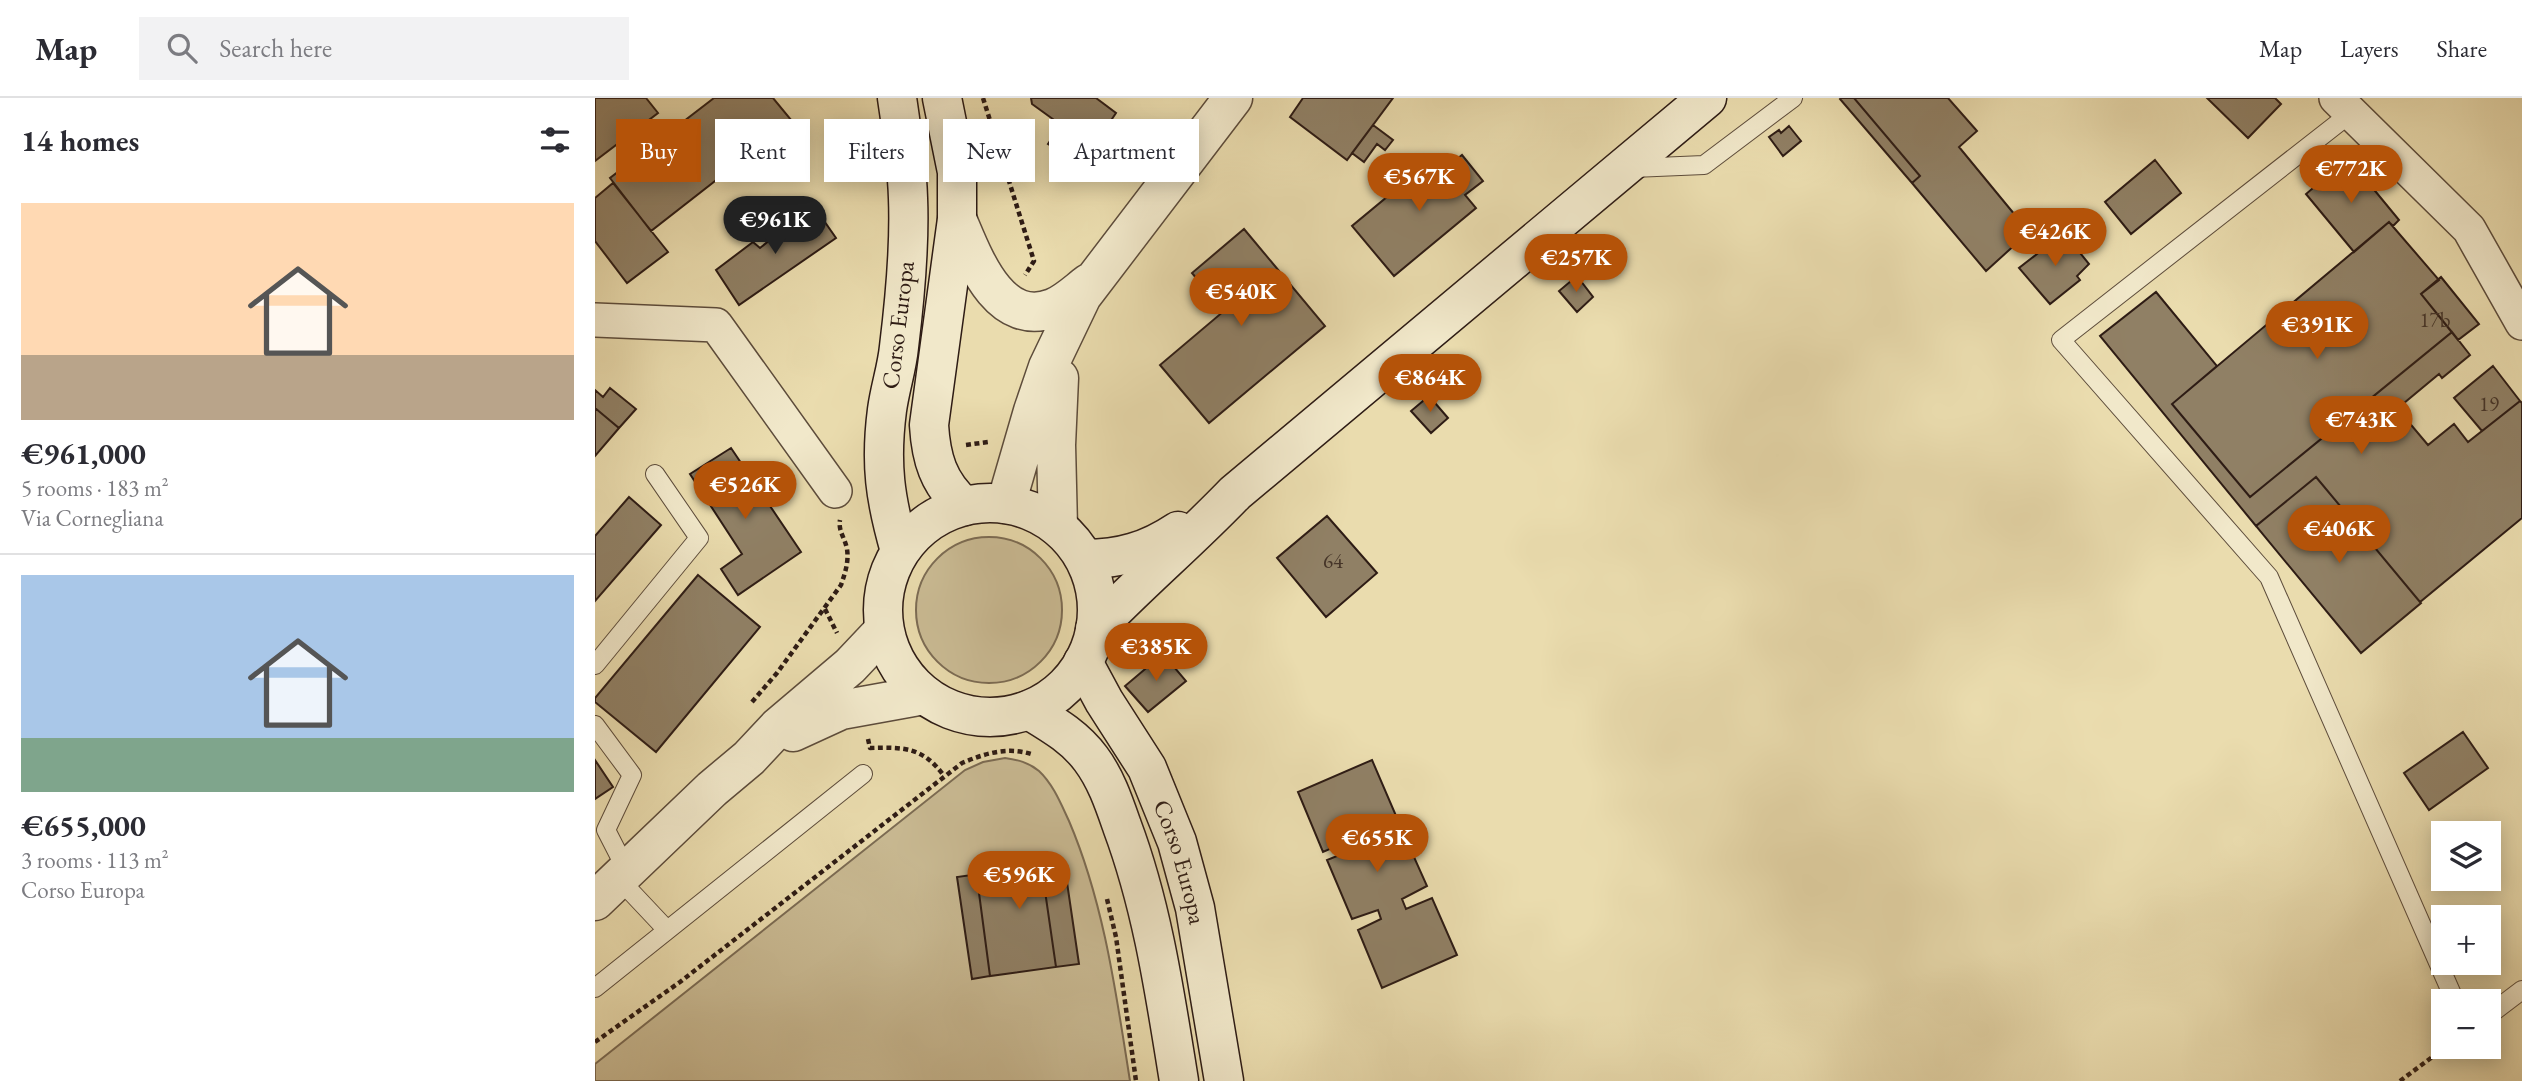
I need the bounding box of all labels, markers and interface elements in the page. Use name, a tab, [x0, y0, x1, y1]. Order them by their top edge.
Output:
search box	[139, 17, 629, 80]
text: Map	[35, 27, 97, 70]
icon: search	[163, 29, 201, 67]
text: Search here	[219, 31, 332, 65]
text: Map	[2259, 33, 2302, 64]
text: Layers	[2340, 33, 2399, 64]
text: Share	[2437, 33, 2487, 64]
chip: Buy	[616, 119, 701, 182]
chip: Rent	[715, 119, 810, 182]
chip: Filters	[824, 119, 929, 182]
chip: New	[943, 119, 1035, 182]
chip: Apartment	[1049, 119, 1199, 182]
text: 14 homes	[21, 121, 139, 160]
icon: filters	[536, 121, 574, 159]
pin: €772K	[2302, 146, 2400, 205]
pin: €567K	[1370, 153, 1468, 213]
text: €772K	[2315, 153, 2387, 183]
text: €567K	[1383, 161, 1455, 191]
pin: €961K	[726, 197, 824, 256]
text: €961K	[739, 204, 811, 234]
pin: €426K	[2006, 208, 2104, 268]
text: €426K	[2019, 216, 2091, 246]
pin: €257K	[1527, 234, 1625, 294]
text: €257K	[1540, 242, 1612, 272]
icon: home	[235, 248, 361, 374]
street label: Corso Europa	[874, 259, 921, 391]
pin: €540K	[1192, 268, 1290, 328]
text: €540K	[1205, 276, 1277, 306]
pin: €391K	[2268, 302, 2366, 361]
house number: 17b	[2420, 306, 2451, 333]
text: €391K	[2281, 309, 2353, 339]
pin: €864K	[1381, 354, 1479, 414]
text: €864K	[1394, 362, 1466, 392]
house number: 19	[2479, 390, 2499, 417]
pin: €743K	[2312, 396, 2410, 456]
text: €743K	[2325, 404, 2397, 434]
text: €961,000	[21, 434, 146, 473]
pin: €526K	[696, 462, 794, 521]
text: €526K	[709, 469, 781, 499]
text: 5 rooms · 183 m²	[21, 473, 169, 503]
text: Via Cornegliana	[21, 503, 164, 533]
pin: €406K	[2290, 505, 2388, 565]
text: €406K	[2303, 513, 2375, 543]
house number: 64	[1323, 547, 1344, 574]
icon: home	[235, 620, 361, 746]
pin: €385K	[1107, 624, 1205, 683]
text: €385K	[1120, 631, 1192, 661]
street label: Corso Europa	[1146, 795, 1214, 927]
text: €655,000	[21, 806, 146, 845]
pin: €655K	[1328, 814, 1426, 874]
map controls	[2431, 821, 2501, 1059]
button: layers	[2431, 821, 2501, 891]
text: €655K	[1341, 822, 1413, 852]
text: 3 rooms · 113 m²	[21, 845, 169, 875]
pin: €596K	[970, 852, 1068, 911]
text: €596K	[983, 859, 1055, 889]
text: Corso Europa	[21, 875, 145, 905]
button: +	[2431, 905, 2501, 975]
button: −	[2431, 989, 2501, 1059]

